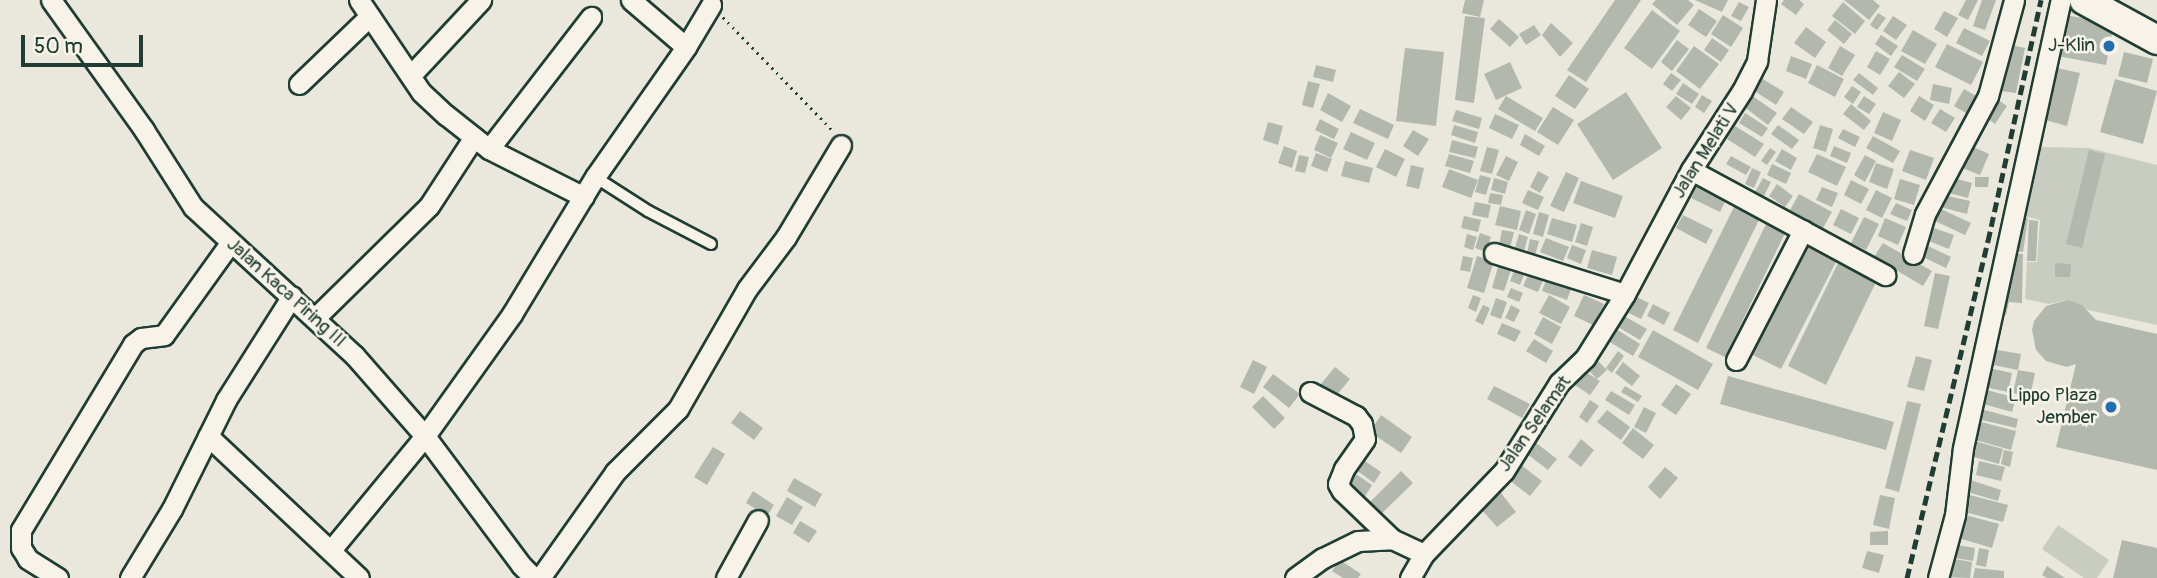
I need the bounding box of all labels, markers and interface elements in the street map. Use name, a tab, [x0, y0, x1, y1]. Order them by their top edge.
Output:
scale bar	[24, 21, 147, 65]
text: 50 m	[34, 33, 83, 60]
place label: J-Klin	[2048, 35, 2095, 57]
marker: J-Klin	[2101, 38, 2117, 54]
street label: Jalan Melati V	[1668, 99, 1744, 203]
street label: Jalan Kaca Piring III	[222, 233, 350, 353]
street label: Jalan Selamat	[1493, 372, 1577, 476]
place label: Lippo Plaza Jember	[2008, 385, 2097, 429]
marker: Lippo Plaza Jember	[2103, 399, 2119, 415]

